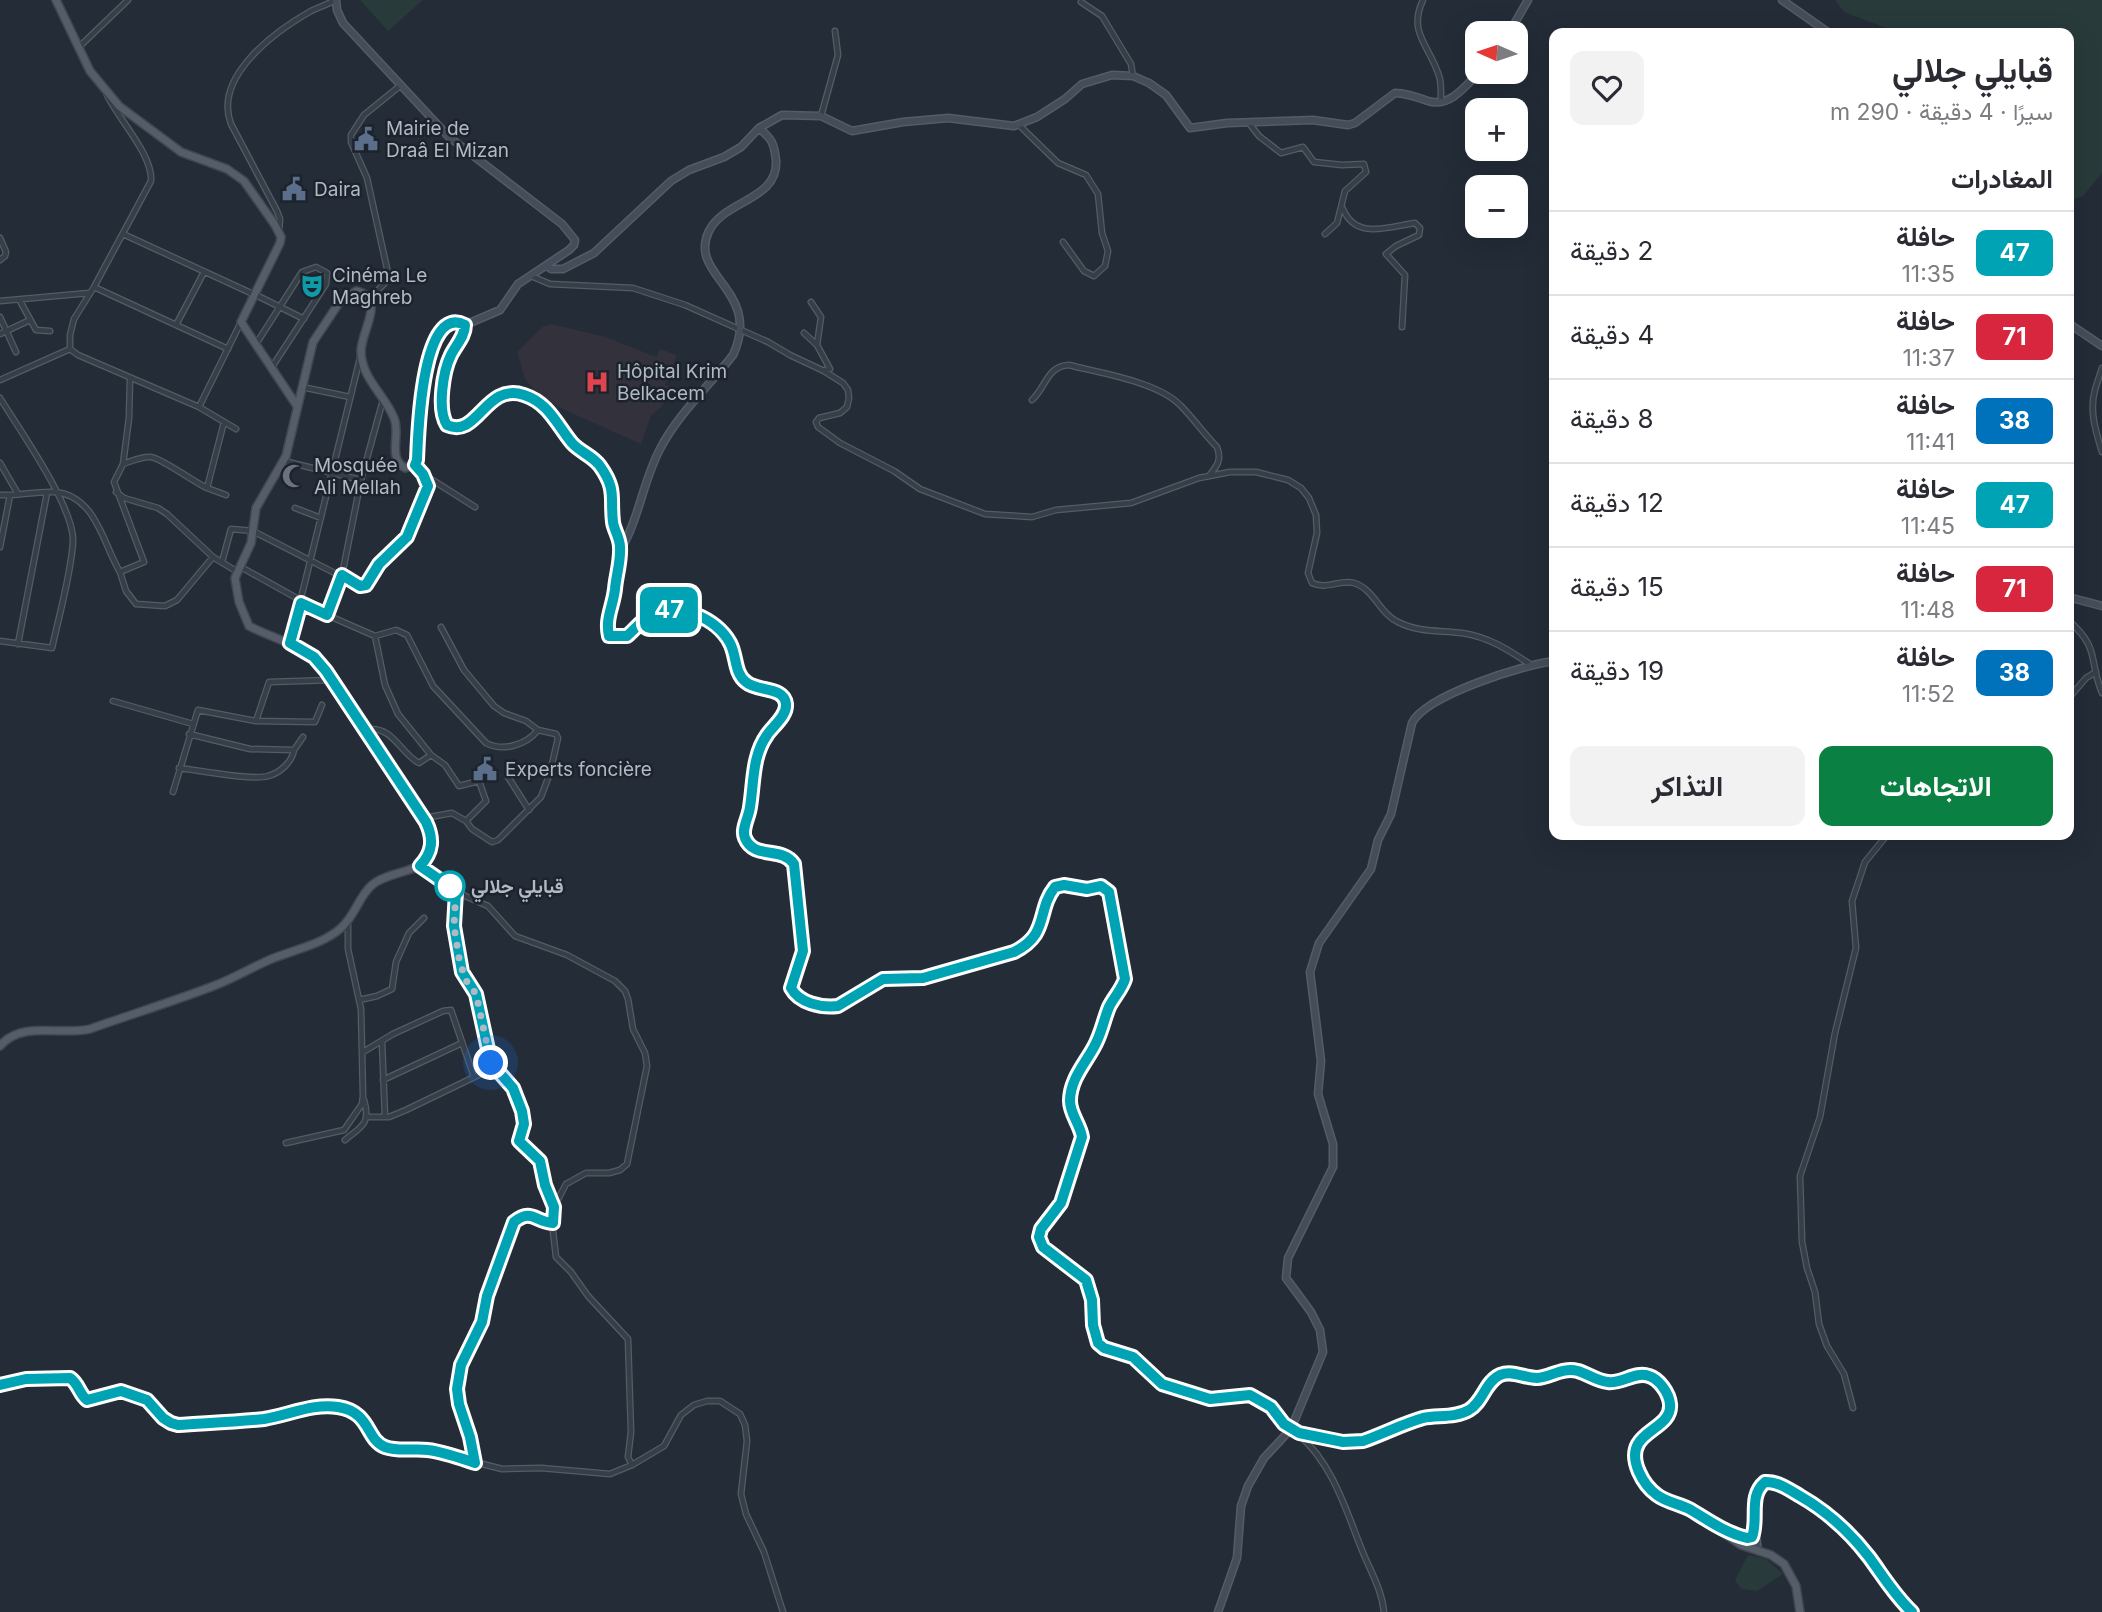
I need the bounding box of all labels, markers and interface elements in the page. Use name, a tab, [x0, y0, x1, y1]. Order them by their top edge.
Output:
north arrow	[1465, 21, 1528, 84]
map controls	[1465, 21, 1528, 238]
text: قبايلي جلالي	[1892, 50, 2053, 90]
button: heart	[1570, 51, 1644, 125]
button: +	[1465, 98, 1528, 161]
text: سيرًا · 4 دقيقة · 290 m	[1830, 98, 2053, 126]
place label: Mairie de Draâ El Mizan	[386, 117, 509, 162]
public building icon: Mairie de Draâ El Mizan	[352, 125, 380, 153]
text: المغادرات	[1951, 163, 2053, 194]
public building icon: Daira	[280, 175, 308, 203]
button: −	[1465, 175, 1528, 238]
place label: Daira	[314, 178, 361, 201]
text: حافلة	[1896, 221, 1955, 252]
text: 2 دقيقة	[1570, 235, 1653, 266]
text: 47	[1999, 238, 2030, 267]
text: 11:35	[1901, 260, 1955, 288]
place label: Cinéma Le Maghreb	[332, 264, 427, 309]
theatre icon: Cinéma Le Maghreb	[298, 272, 326, 300]
text: حافلة	[1896, 305, 1955, 336]
text: 4 دقيقة	[1570, 319, 1654, 350]
text: 71	[2002, 322, 2027, 351]
text: 11:37	[1902, 344, 1955, 372]
place label: Hôpital Krim Belkacem	[617, 360, 727, 405]
hospital icon: Hôpital Krim Belkacem	[583, 368, 611, 396]
text: حافلة	[1896, 389, 1955, 420]
text: 8 دقيقة	[1570, 403, 1654, 434]
text: 38	[1999, 406, 2030, 435]
text: 11:41	[1906, 428, 1955, 456]
place label: Mosquée Ali Mellah	[314, 454, 401, 499]
mosque icon: Mosquée Ali Mellah	[280, 462, 308, 490]
text: حافلة	[1896, 473, 1955, 504]
text: 12 دقيقة	[1570, 487, 1664, 518]
text: 47	[1999, 490, 2030, 519]
text: 11:45	[1901, 512, 1955, 540]
text: حافلة	[1896, 557, 1955, 588]
text: 15 دقيقة	[1570, 571, 1664, 602]
text: 71	[2002, 574, 2027, 603]
line badge: 47	[638, 587, 700, 633]
text: 47	[654, 595, 684, 624]
text: 11:48	[1901, 596, 1955, 624]
text: حافلة	[1896, 641, 1955, 672]
text: 19 دقيقة	[1570, 655, 1664, 686]
text: 38	[1999, 658, 2030, 687]
text: 11:52	[1902, 680, 1955, 708]
button: التذاكر	[1570, 746, 1805, 826]
button: الاتجاهات	[1819, 746, 2053, 826]
public building icon: Experts foncière	[471, 755, 499, 783]
place label: Experts foncière	[505, 758, 652, 781]
marker: قبايلي جلالي	[435, 871, 465, 901]
place label: قبايلي جلالي	[471, 875, 564, 903]
your location	[473, 1045, 508, 1080]

